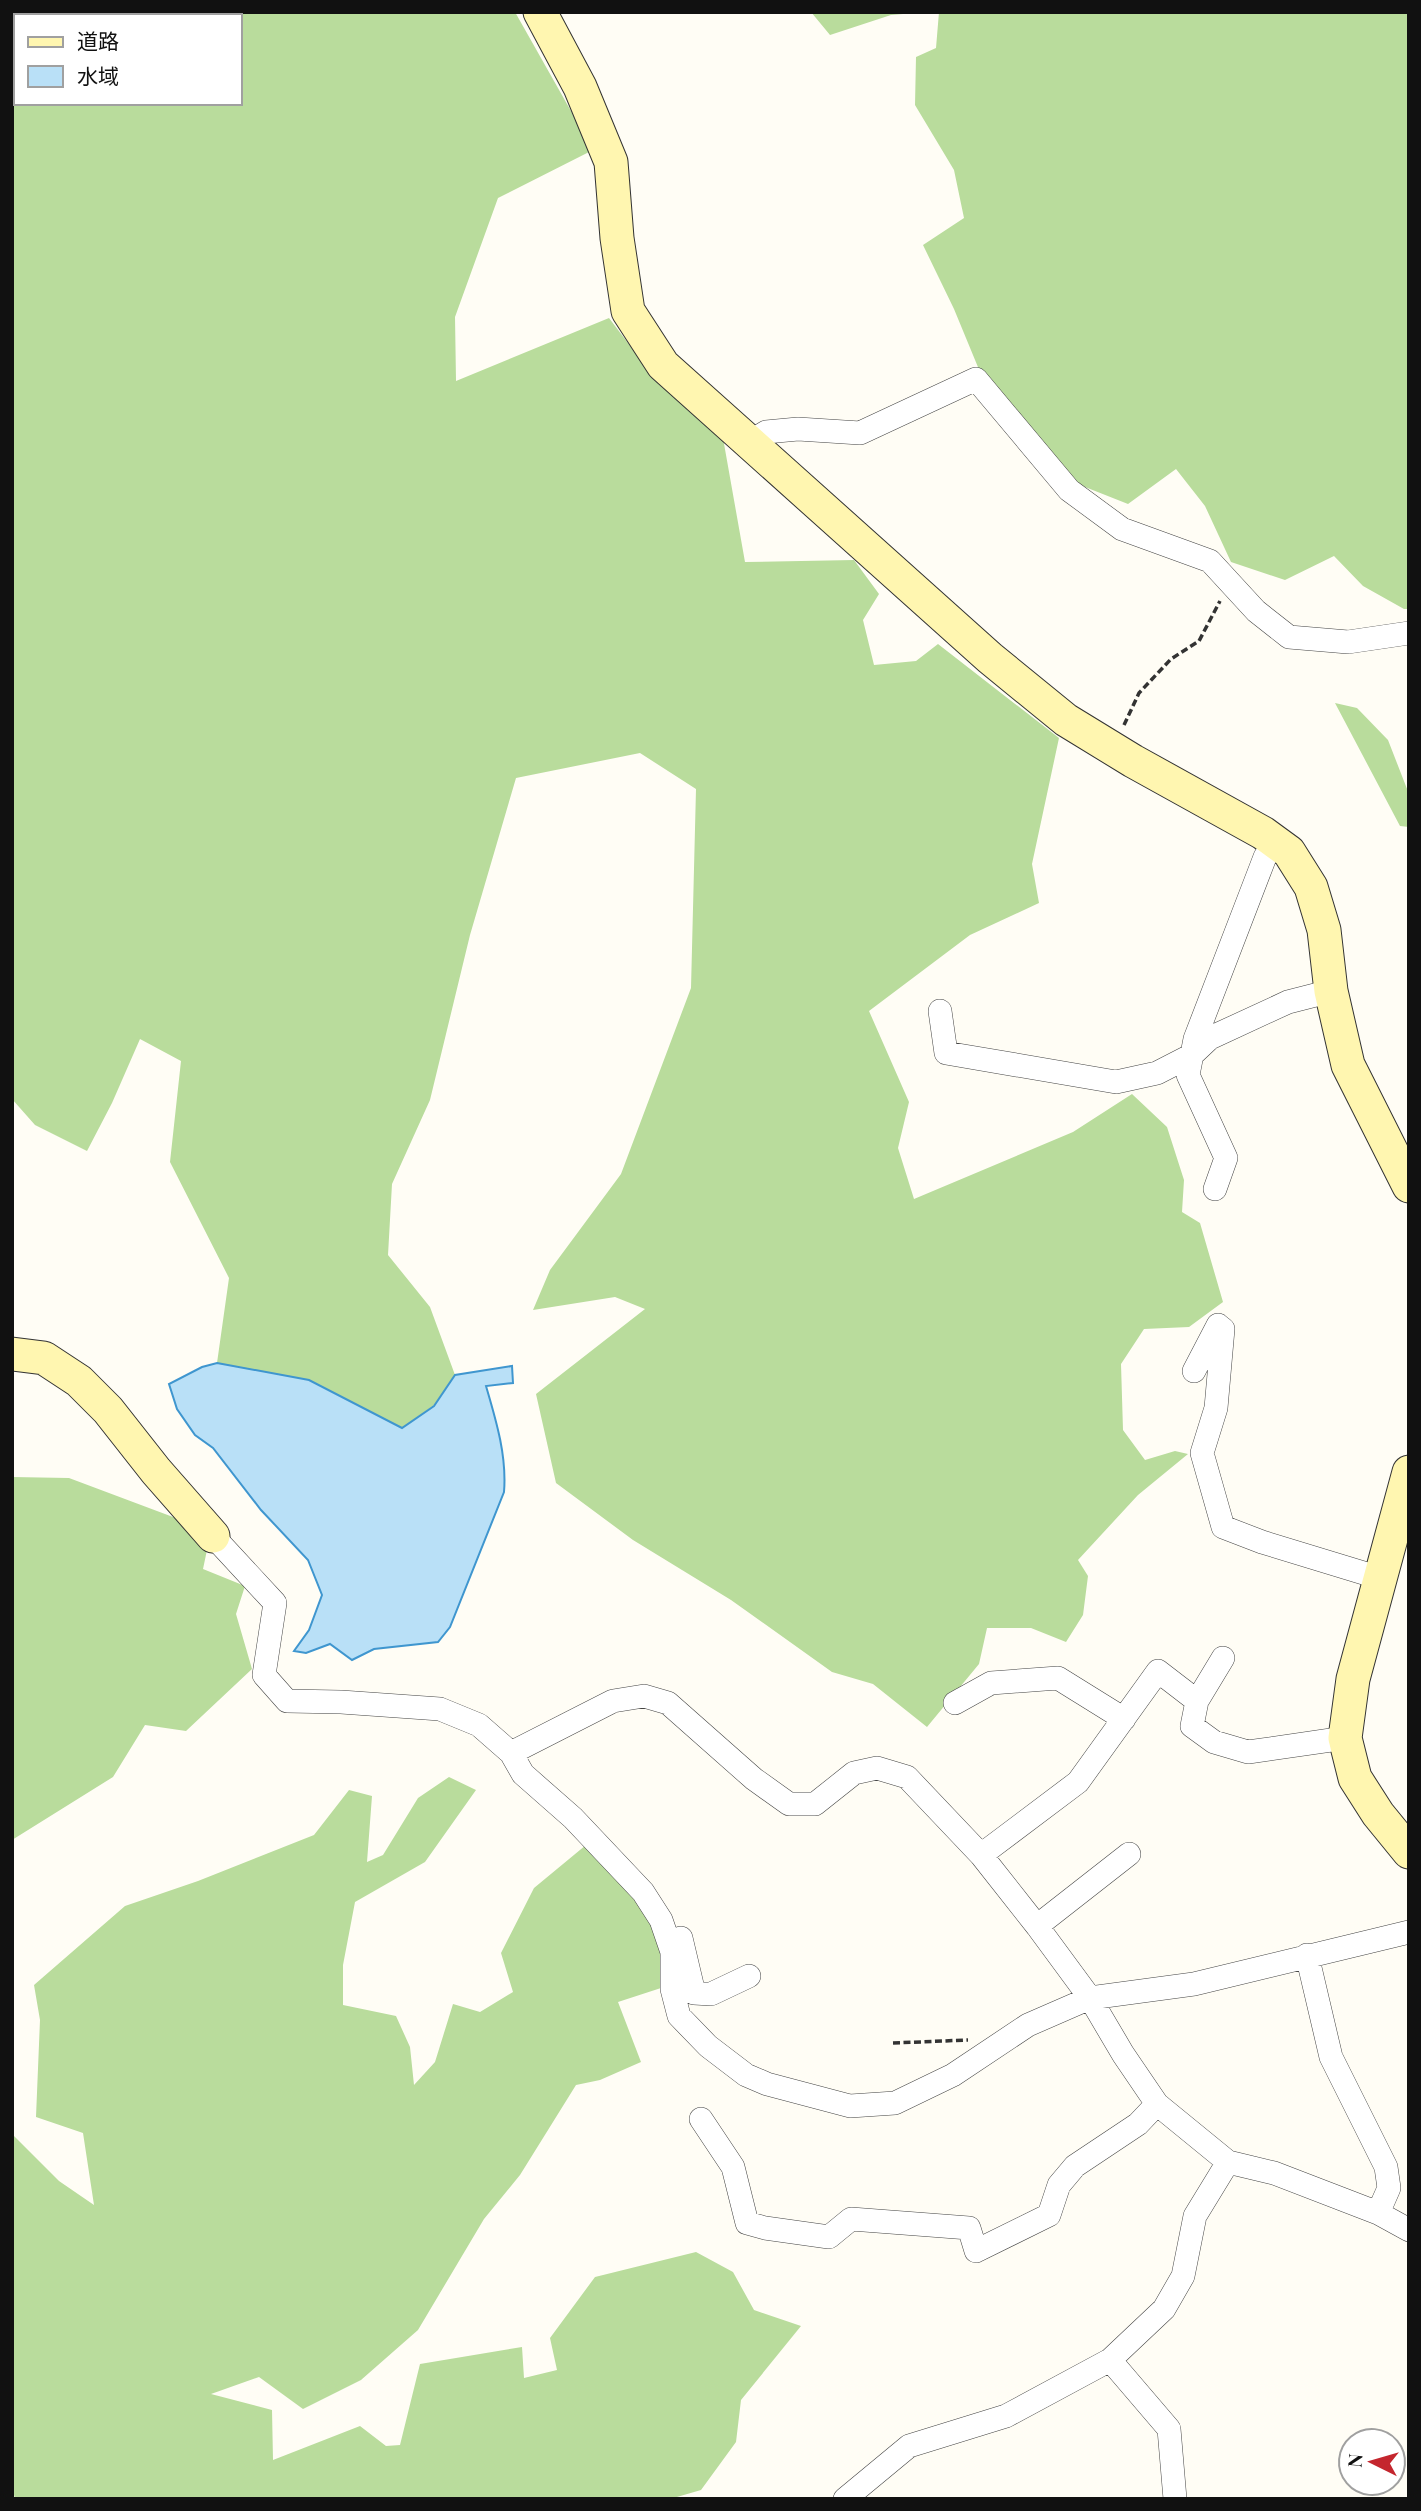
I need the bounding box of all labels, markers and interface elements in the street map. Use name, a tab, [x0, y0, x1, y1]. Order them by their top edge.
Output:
legend	[14, 14, 242, 105]
text: 道路	[77, 26, 119, 54]
text: 水域	[77, 61, 119, 89]
north arrow	[1337, 2427, 1407, 2497]
text: N	[1341, 2452, 1368, 2468]

